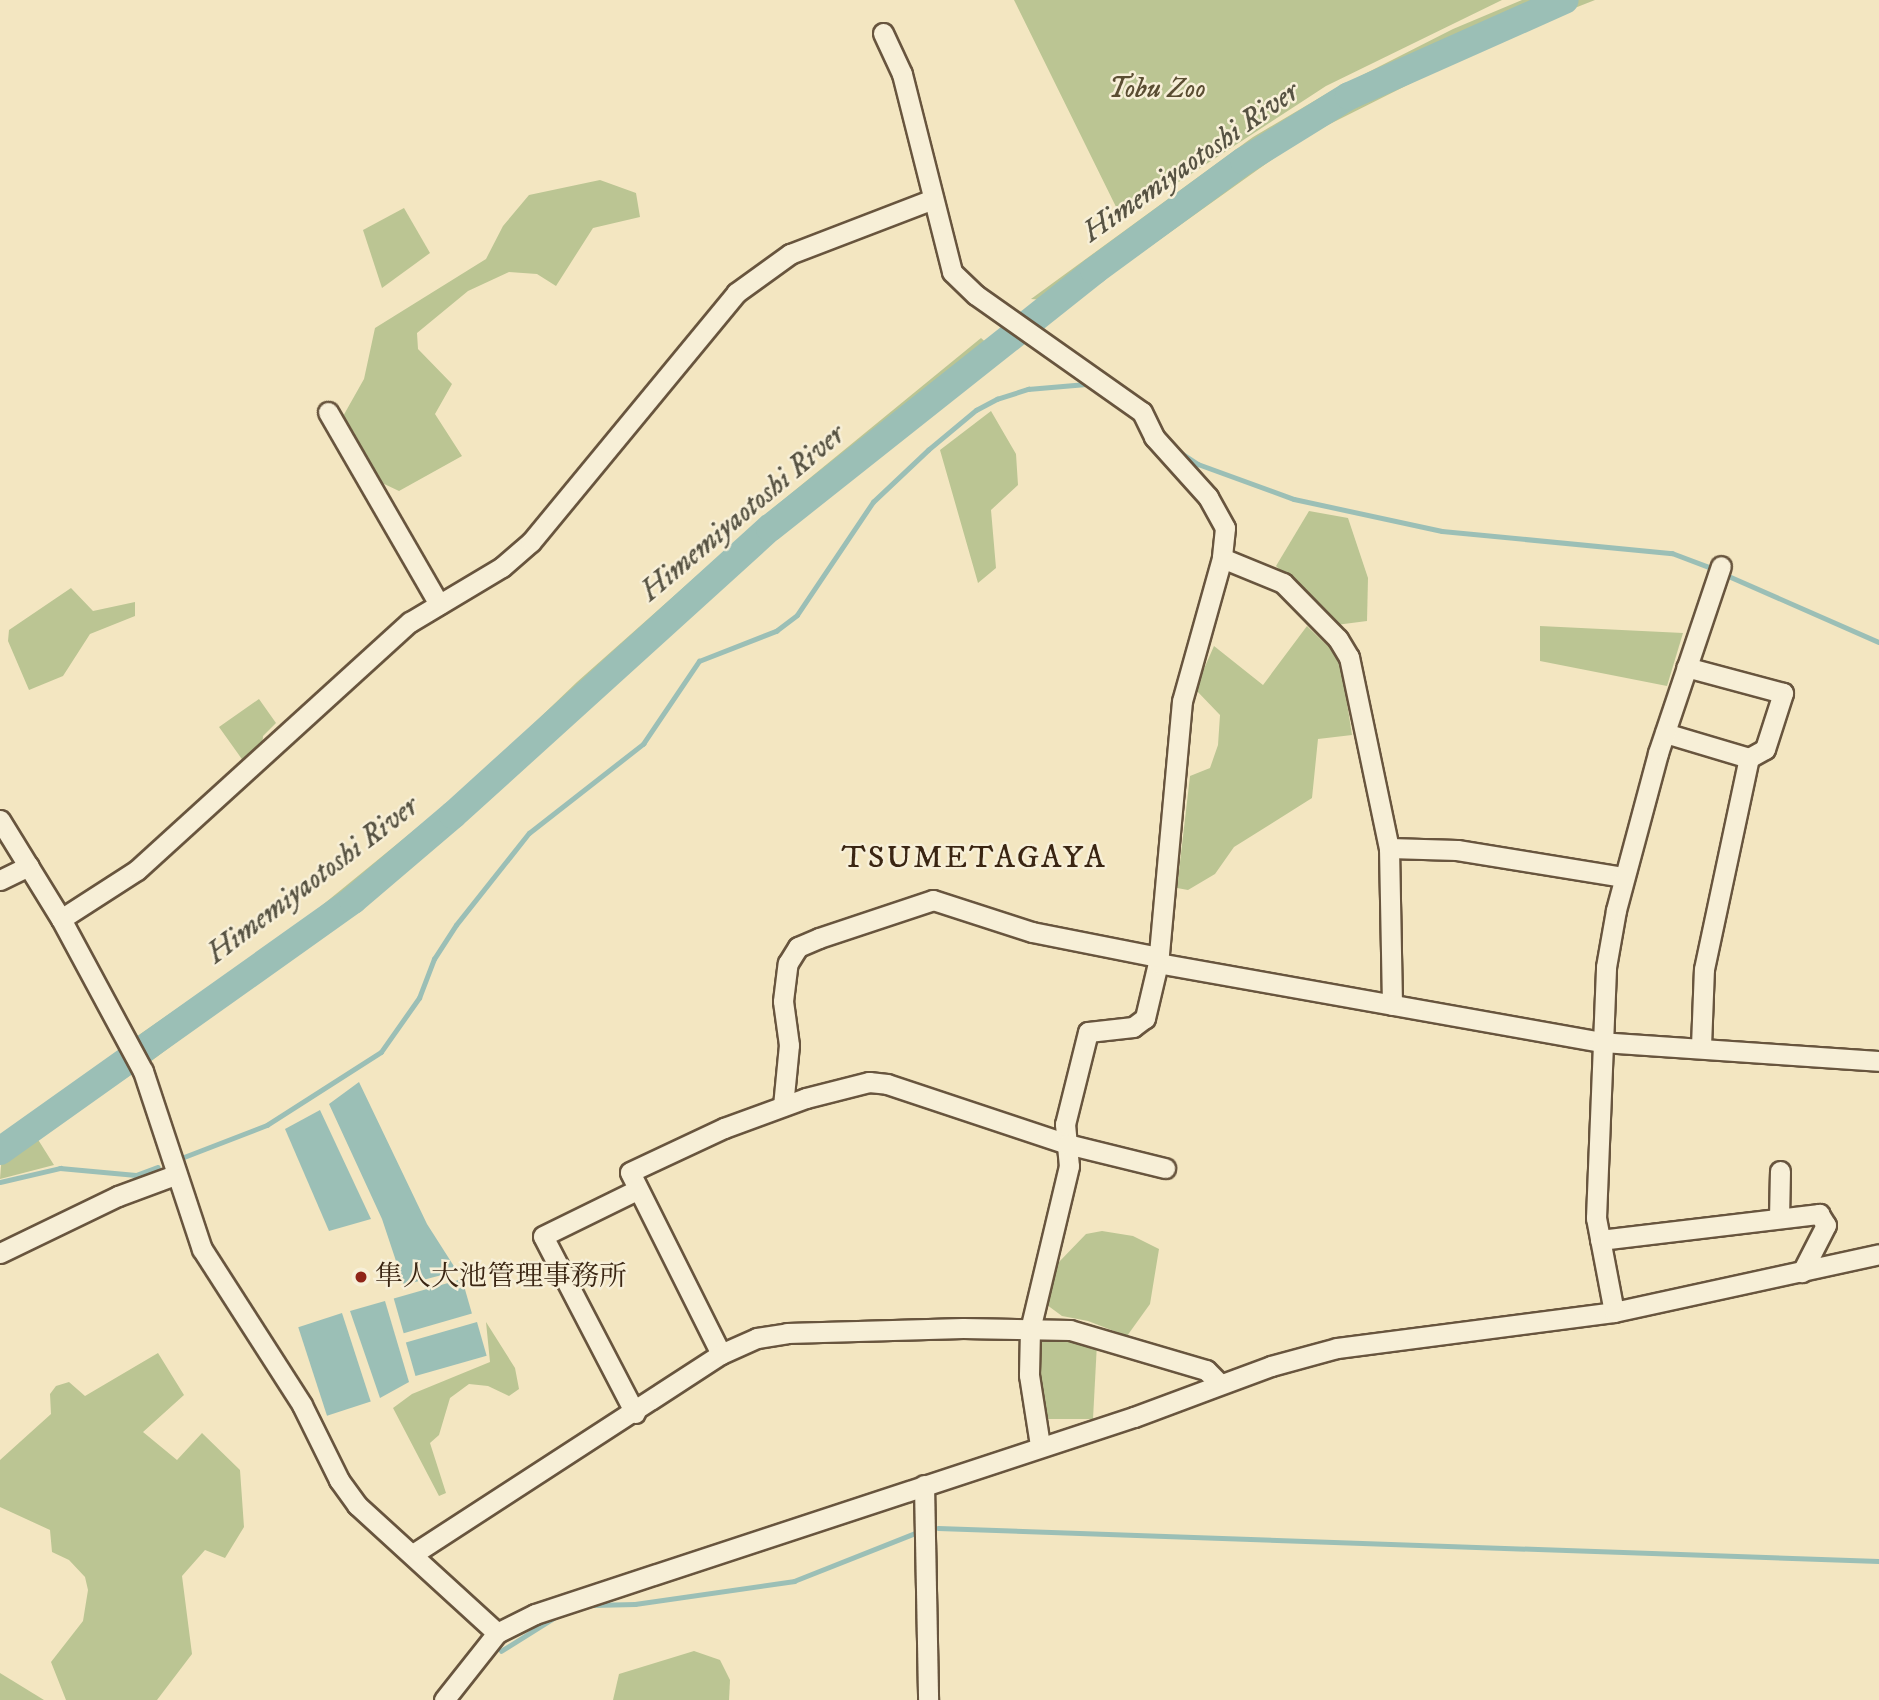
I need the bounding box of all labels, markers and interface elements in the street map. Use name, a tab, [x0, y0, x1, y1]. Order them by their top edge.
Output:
park label: Tobu Zoo	[1108, 72, 1206, 106]
water label: Himemiyaotoshi River	[1076, 75, 1306, 251]
water label: Himemiyaotoshi River	[633, 418, 853, 610]
water label: Himemiyaotoshi River	[200, 790, 426, 972]
district label: TSUMETAGAYA	[843, 839, 1105, 877]
place label: 隼人大池管理事務所	[375, 1260, 627, 1294]
marker: 隼人大池管理事務所	[353, 1269, 369, 1285]

